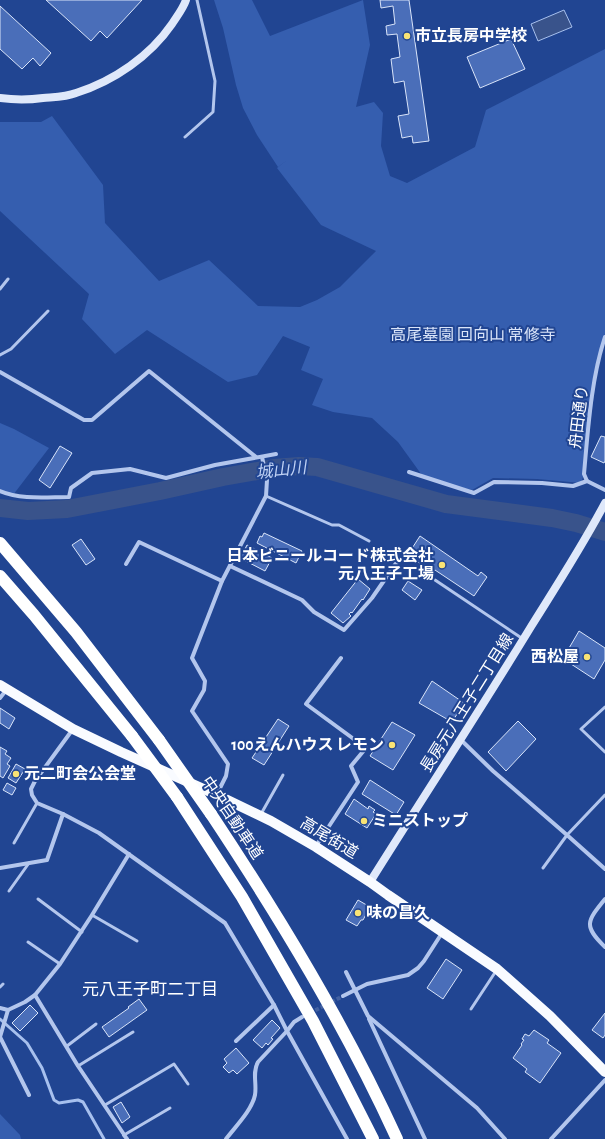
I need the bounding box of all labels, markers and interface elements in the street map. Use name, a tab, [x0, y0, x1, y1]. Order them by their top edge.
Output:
place label: 市立長房中学校	[415, 27, 527, 44]
marker: 市立長房中学校	[402, 31, 412, 41]
park label: 高尾墓園 回向山 常修寺	[390, 326, 556, 343]
street label: 舟田通り	[566, 384, 591, 450]
water label: 城山川	[255, 458, 309, 481]
place label: 日本ビニールコード株式会社 元八王子工場	[226, 546, 434, 582]
marker: 日本ビニールコード株式会社 元八王子工場	[437, 560, 447, 570]
street label: 長房元八王子二丁目線	[417, 630, 516, 775]
place label: 西松屋	[531, 648, 579, 665]
marker: 西松屋	[582, 652, 592, 662]
place label: 100えんハウス レモン	[231, 737, 384, 753]
marker: 100えんハウス レモン	[387, 740, 397, 750]
place label: 元二町会公会堂	[24, 765, 136, 782]
marker: 元二町会公会堂	[11, 769, 21, 779]
street label: 中央自動車道	[199, 773, 266, 862]
place label: ミニストップ	[372, 812, 468, 829]
street label: 高尾街道	[297, 814, 361, 861]
marker: ミニストップ	[359, 816, 369, 826]
place label: 味の昌久	[366, 904, 430, 921]
marker: 味の昌久	[353, 908, 363, 918]
district label: 元八王子町二丁目	[82, 981, 218, 998]

